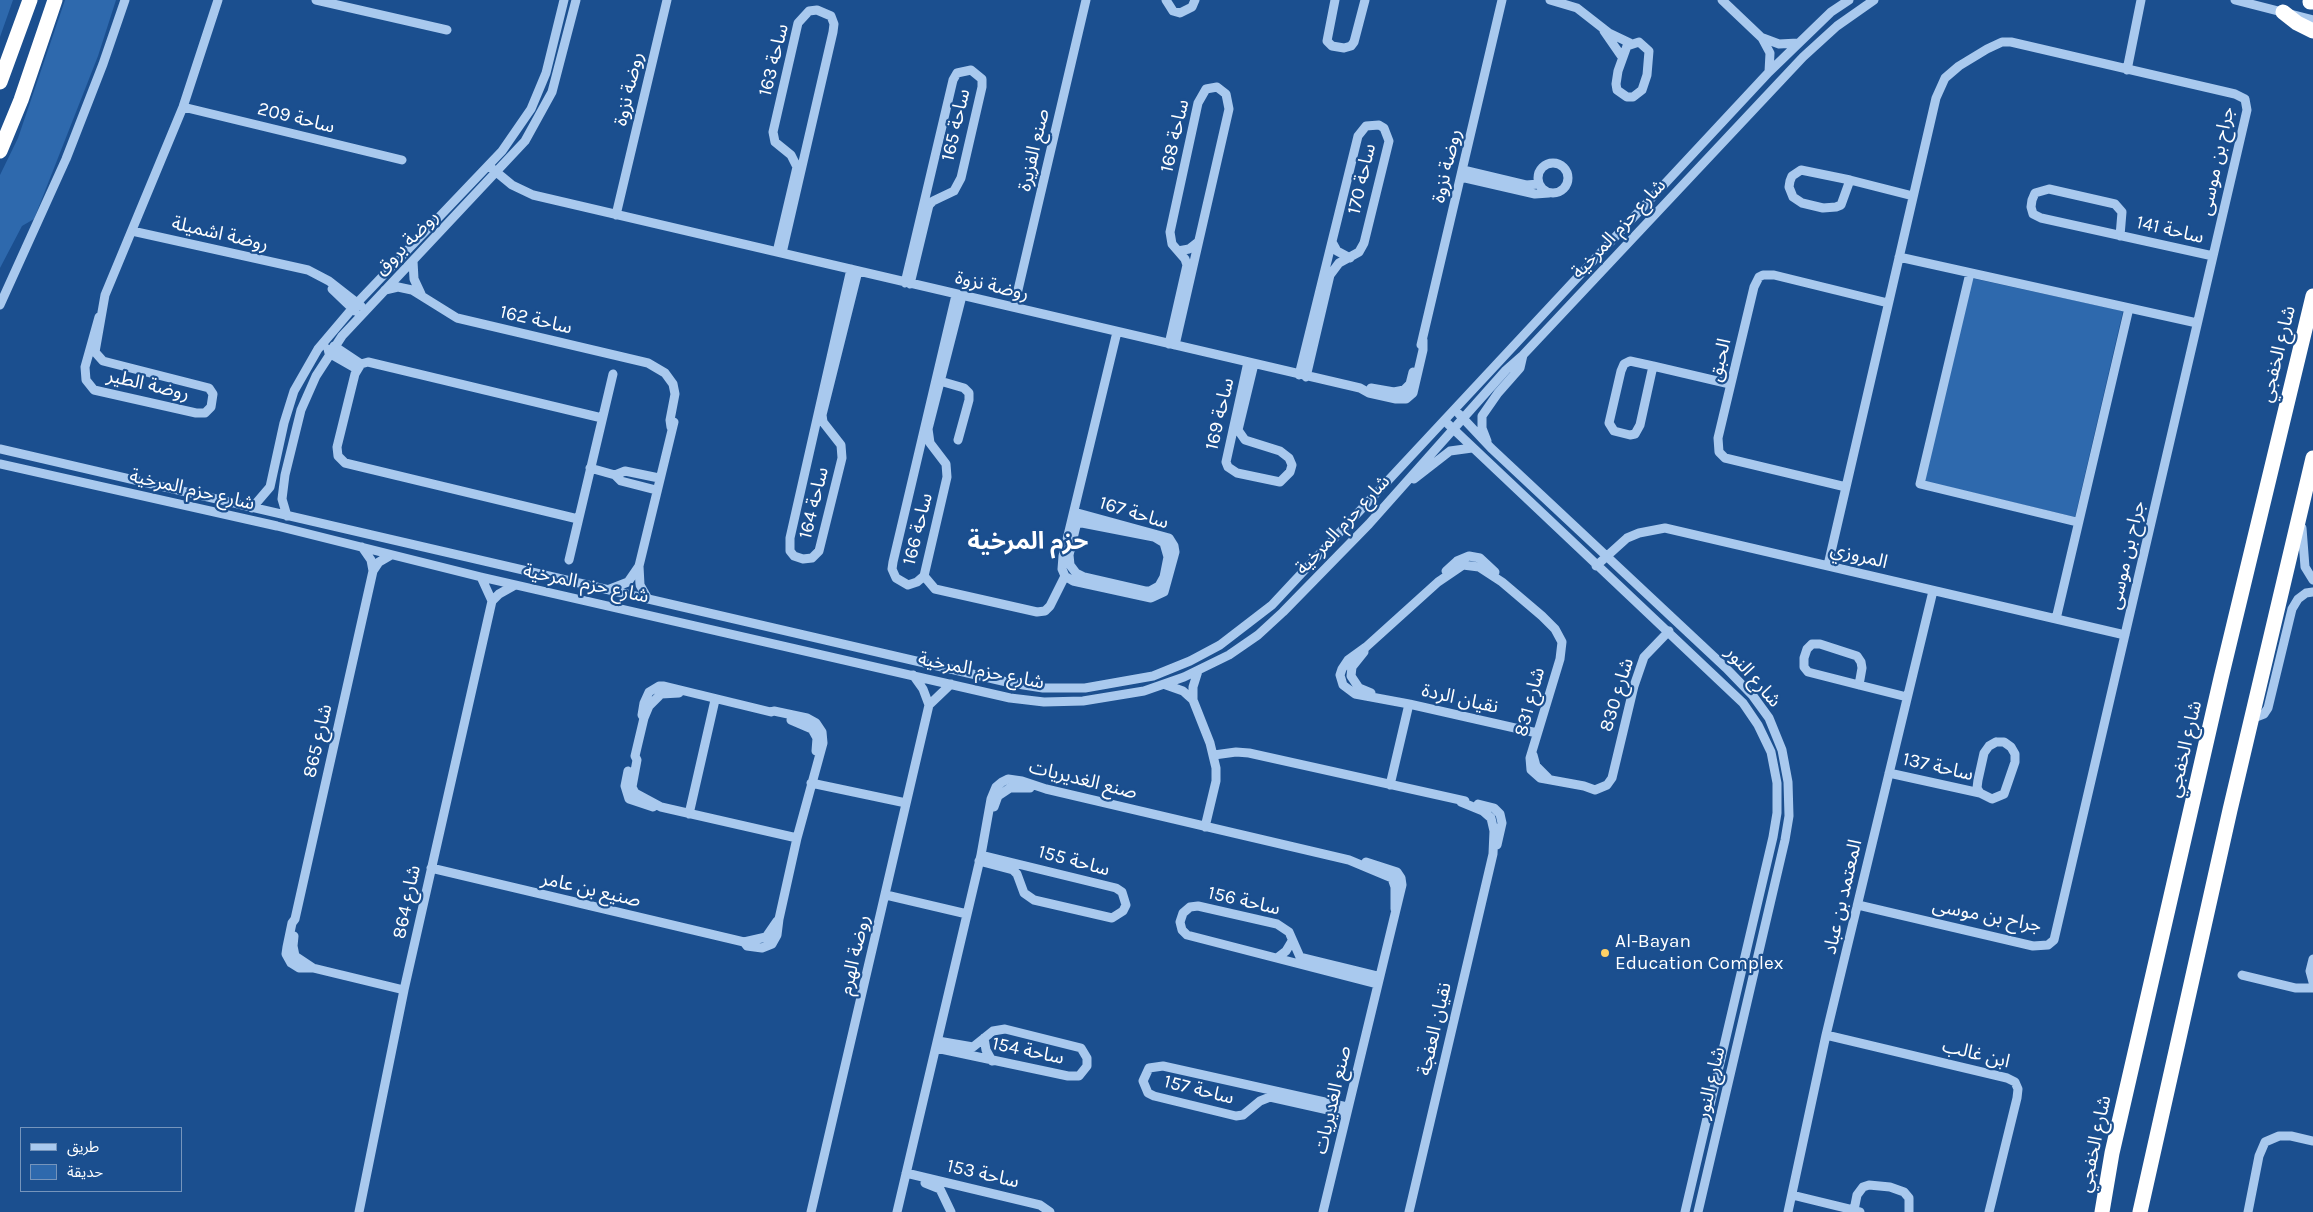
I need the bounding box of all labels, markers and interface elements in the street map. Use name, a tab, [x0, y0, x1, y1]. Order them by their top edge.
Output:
street label: ساحة 163	[754, 21, 794, 99]
street label: روضة نزوة	[609, 50, 649, 128]
street label: ساحة 165	[937, 87, 975, 163]
street label: ساحة 209	[255, 97, 337, 139]
street label: ساحة 168	[1156, 97, 1194, 175]
street label: جراح بن موسى	[2194, 104, 2240, 218]
street label: صنع الفزيرة	[1013, 106, 1055, 194]
street label: روضة نزوة	[1427, 127, 1467, 205]
street label: ساحة 170	[1343, 141, 1381, 217]
street label: شارع حزم المرخية	[1567, 174, 1671, 284]
street label: روضة بروق	[370, 206, 444, 280]
street label: ساحة 141	[2134, 211, 2206, 249]
street label: روضة اشميلة	[169, 212, 271, 256]
street label: روضة نزوة	[953, 266, 1031, 306]
street label: ساحة 162	[498, 301, 574, 339]
street label: شارع الخفجي	[2255, 303, 2301, 405]
street label: الحبق	[1704, 336, 1736, 384]
street label: روضة الطير	[105, 364, 191, 406]
street label: ساحة 169	[1201, 376, 1239, 452]
street label: شارع حزم المرخية	[127, 465, 257, 515]
street label: ساحة 164	[794, 465, 834, 541]
street label: شارع حزم المرخية	[1291, 470, 1395, 580]
street label: ساحة 166	[898, 491, 938, 567]
street label: ساحة 167	[1097, 492, 1171, 534]
street label: جراح بن موسى	[2103, 498, 2151, 612]
district label: حزم المرخية	[968, 528, 1088, 556]
street label: المروزي	[1828, 538, 1890, 574]
street label: شارع حزم المرخية	[521, 560, 651, 608]
street label: شارع النور	[1720, 642, 1786, 712]
street label: شارع حزم المرخية	[916, 648, 1046, 694]
street label: شارع 830	[1595, 655, 1639, 735]
street label: شارع 831	[1510, 665, 1550, 739]
street label: نقيان الردة	[1420, 679, 1500, 719]
street label: شارع الخفجي	[2163, 698, 2207, 800]
street label: شارع 865	[298, 702, 338, 780]
street label: ساحة 137	[1900, 748, 1976, 786]
street label: صنع الغديريات	[1027, 756, 1139, 804]
street label: المعتمد بن عباد	[1819, 837, 1867, 957]
street label: ساحة 155	[1036, 841, 1112, 881]
street label: شارع 864	[388, 863, 426, 941]
street label: صنيع بن عامر	[539, 867, 643, 913]
street label: ساحة 156	[1206, 882, 1282, 920]
street label: جراح بن موسى	[1930, 894, 2044, 938]
street label: روضة الهرم	[835, 913, 875, 997]
place label: Al-Bayan Education Complex	[1615, 931, 1784, 975]
marker: Al-Bayan Education Complex	[1599, 947, 1611, 959]
street label: نقيان العفجة	[1413, 980, 1457, 1078]
street label: ساحة 154	[990, 1032, 1066, 1070]
street label: ابن غالب	[1940, 1035, 2012, 1073]
street label: صنع الغديريات	[1309, 1044, 1357, 1156]
street label: شارع النور	[1692, 1045, 1730, 1121]
street label: ساحة 157	[1162, 1070, 1236, 1110]
street label: شارع الخفجي	[2074, 1093, 2116, 1195]
legend	[20, 1127, 182, 1192]
text: طريق	[67, 1138, 99, 1156]
street label: ساحة 153	[945, 1155, 1021, 1193]
text: حديقة	[67, 1163, 103, 1181]

